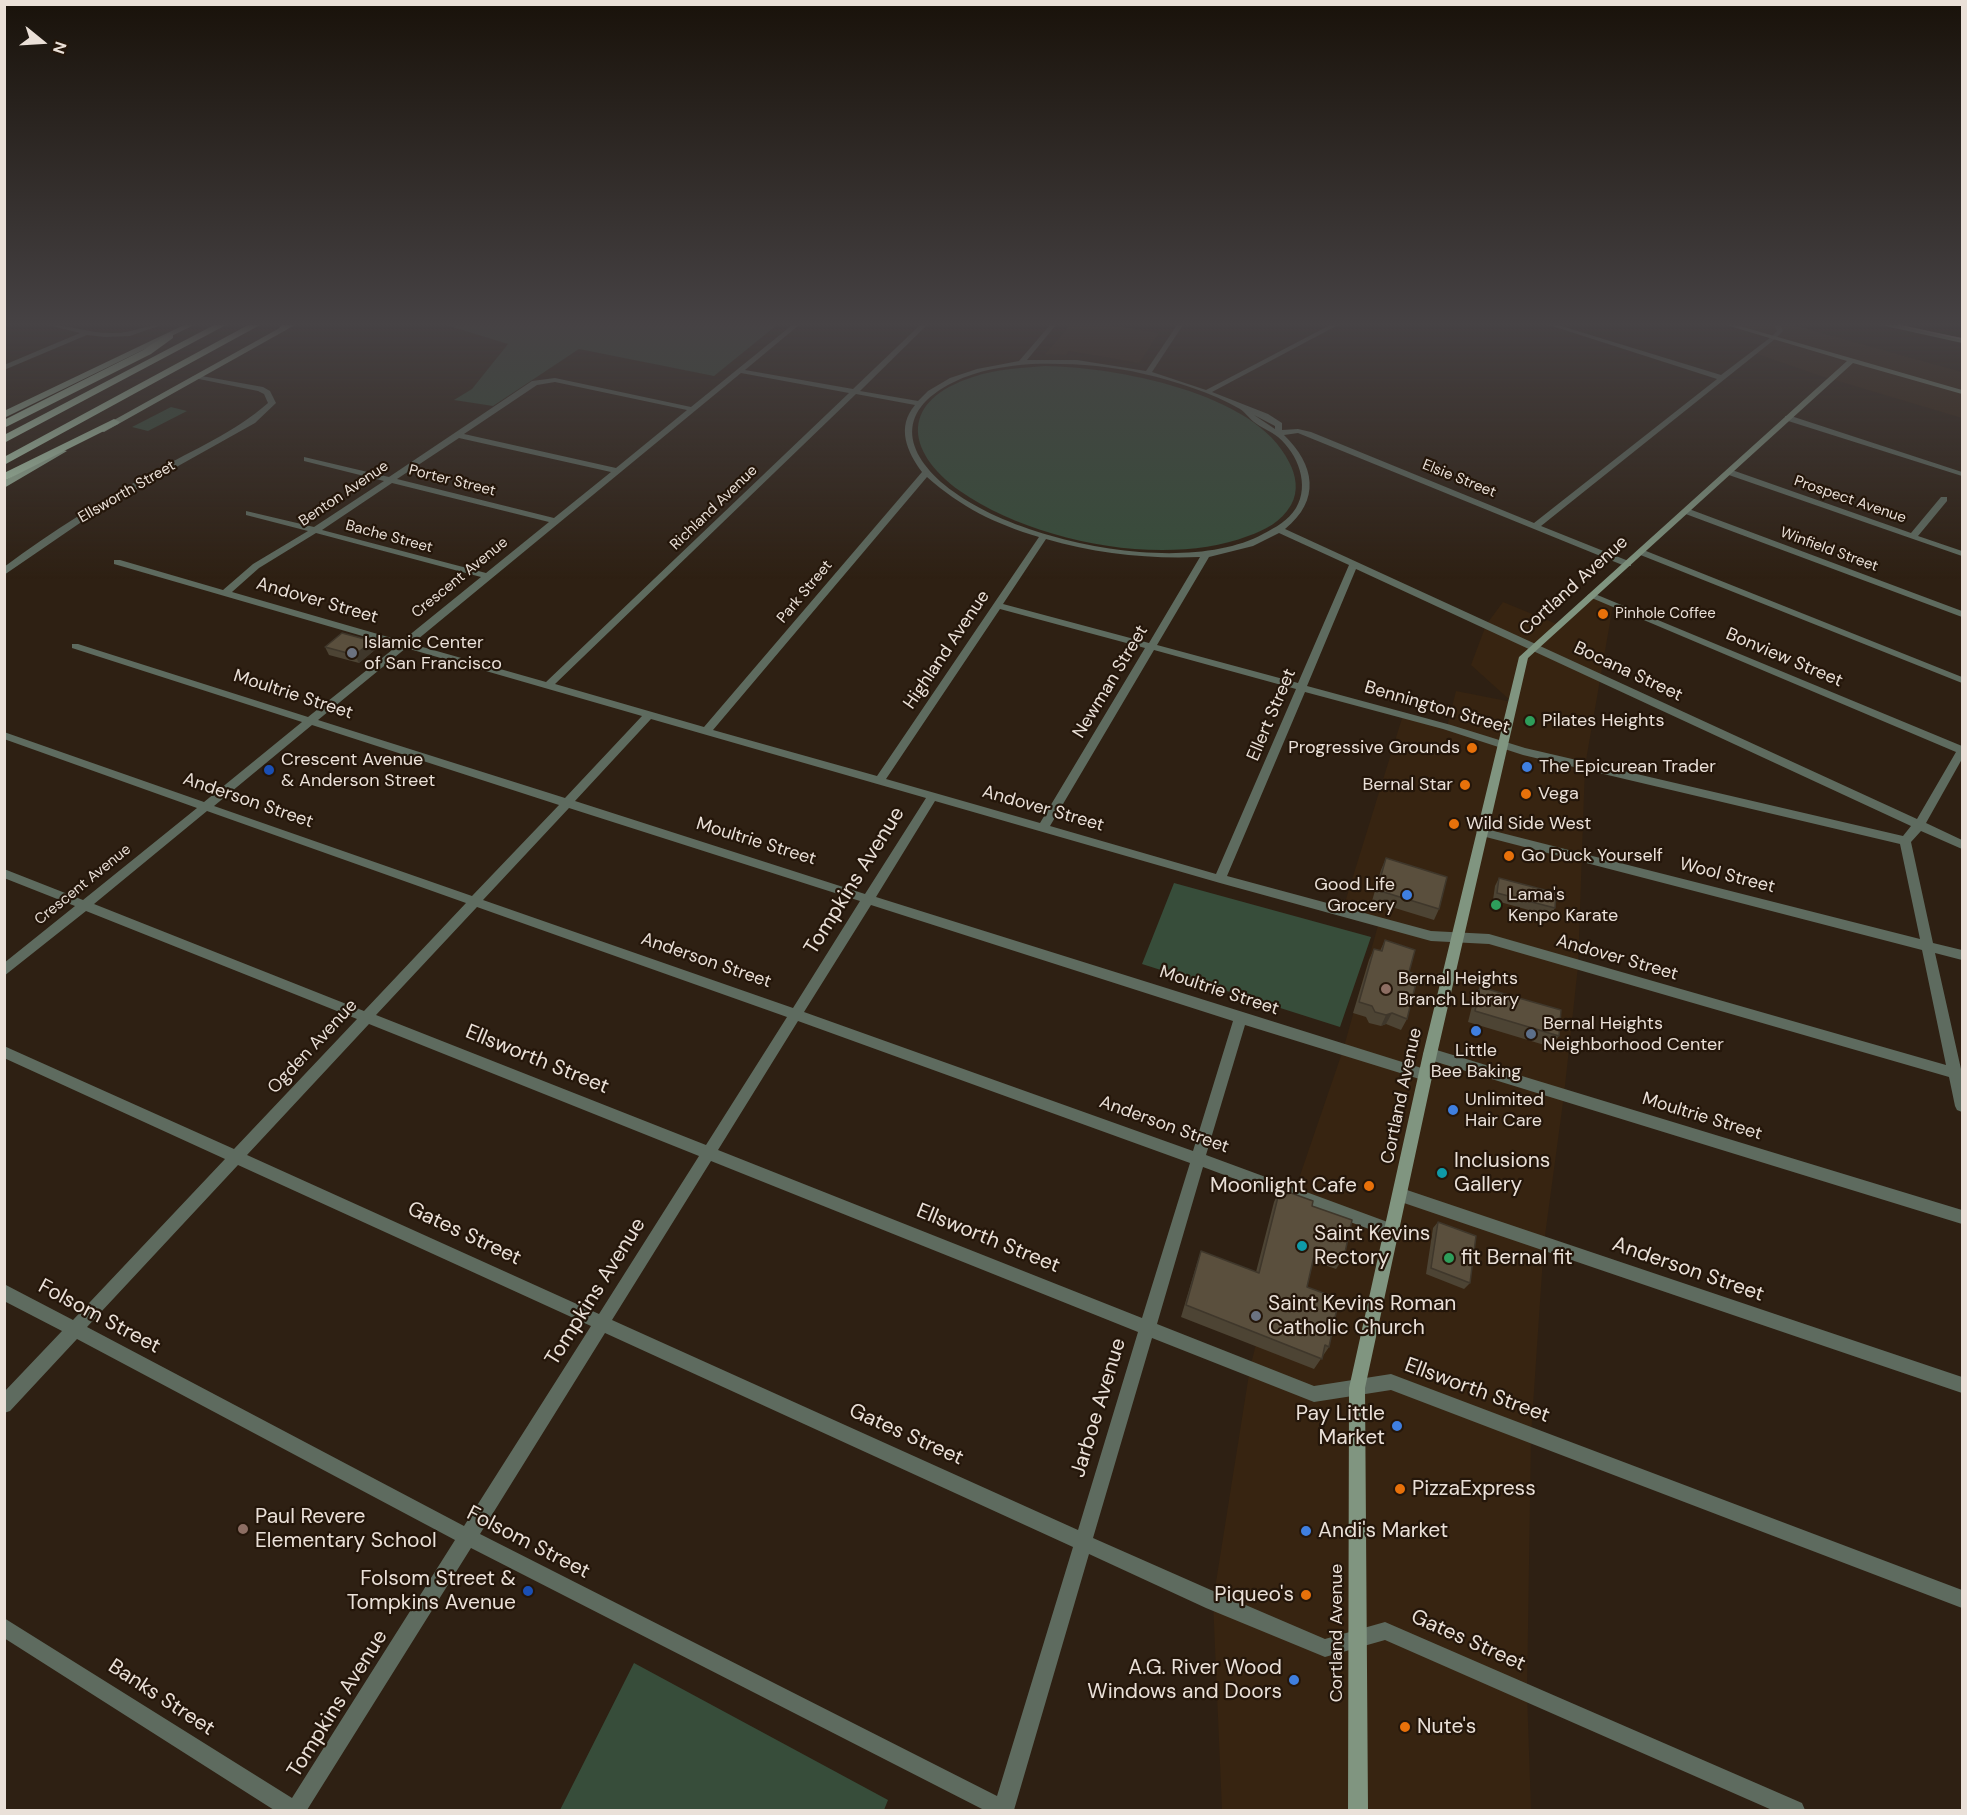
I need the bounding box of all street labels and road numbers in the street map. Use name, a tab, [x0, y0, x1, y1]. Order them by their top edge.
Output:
street label: Elsie Street	[1419, 456, 1499, 502]
street label: Ellsworth Street	[75, 457, 179, 527]
street label: Benton Avenue	[296, 457, 392, 531]
street label: Porter Street	[407, 462, 497, 500]
street label: Richland Avenue	[667, 462, 761, 554]
street label: Prospect Avenue	[1792, 472, 1908, 528]
street label: Bache Street	[343, 517, 435, 557]
street label: Winfield Street	[1778, 524, 1880, 576]
street label: Cortland Avenue	[1515, 532, 1633, 640]
street label: Crescent Avenue	[408, 534, 512, 622]
street label: Park Street	[774, 557, 836, 627]
street label: Andover Street	[254, 573, 380, 629]
street label: Highland Avenue	[899, 587, 995, 713]
street label: Newman Street	[1069, 622, 1153, 742]
street label: Bonview Street	[1722, 624, 1846, 692]
street label: Bocana Street	[1570, 637, 1686, 707]
street label: Moultrie Street	[231, 666, 355, 724]
street label: Ellert Street	[1243, 666, 1301, 764]
street label: Bennington Street	[1362, 677, 1512, 739]
street label: Anderson Street	[180, 769, 316, 833]
street label: Andover Street	[980, 781, 1106, 837]
street label: Tompkins Avenue	[799, 803, 911, 959]
street label: Moultrie Street	[693, 814, 819, 870]
street label: Crescent Avenue	[31, 841, 135, 929]
street label: Wool Street	[1677, 854, 1777, 898]
street label: Anderson Street	[638, 929, 774, 993]
street label: Andover Street	[1554, 930, 1680, 986]
street label: Moultrie Street	[1157, 962, 1281, 1020]
street label: Ogden Avenue	[264, 995, 362, 1099]
street label: Ellsworth Street	[462, 1020, 612, 1100]
street label: Cortland Avenue	[1377, 1026, 1427, 1166]
street label: Moultrie Street	[1639, 1089, 1765, 1145]
street label: Anderson Street	[1096, 1092, 1232, 1158]
street label: Gates Street	[403, 1197, 525, 1271]
street label: Ellsworth Street	[913, 1199, 1063, 1279]
street label: Tompkins Avenue	[540, 1214, 652, 1370]
street label: Anderson Street	[1609, 1232, 1767, 1308]
street label: Folsom Street	[34, 1274, 164, 1360]
street label: Jarboe Avenue	[1066, 1335, 1132, 1481]
street label: Ellsworth Street	[1401, 1353, 1553, 1429]
street label: Gates Street	[845, 1399, 967, 1471]
street label: Folsom Street	[462, 1501, 594, 1585]
street label: Cortland Avenue	[1326, 1564, 1348, 1702]
street label: Gates Street	[1407, 1605, 1529, 1677]
street label: Tompkins Avenue	[282, 1626, 394, 1782]
street label: Banks Street	[103, 1654, 219, 1742]

